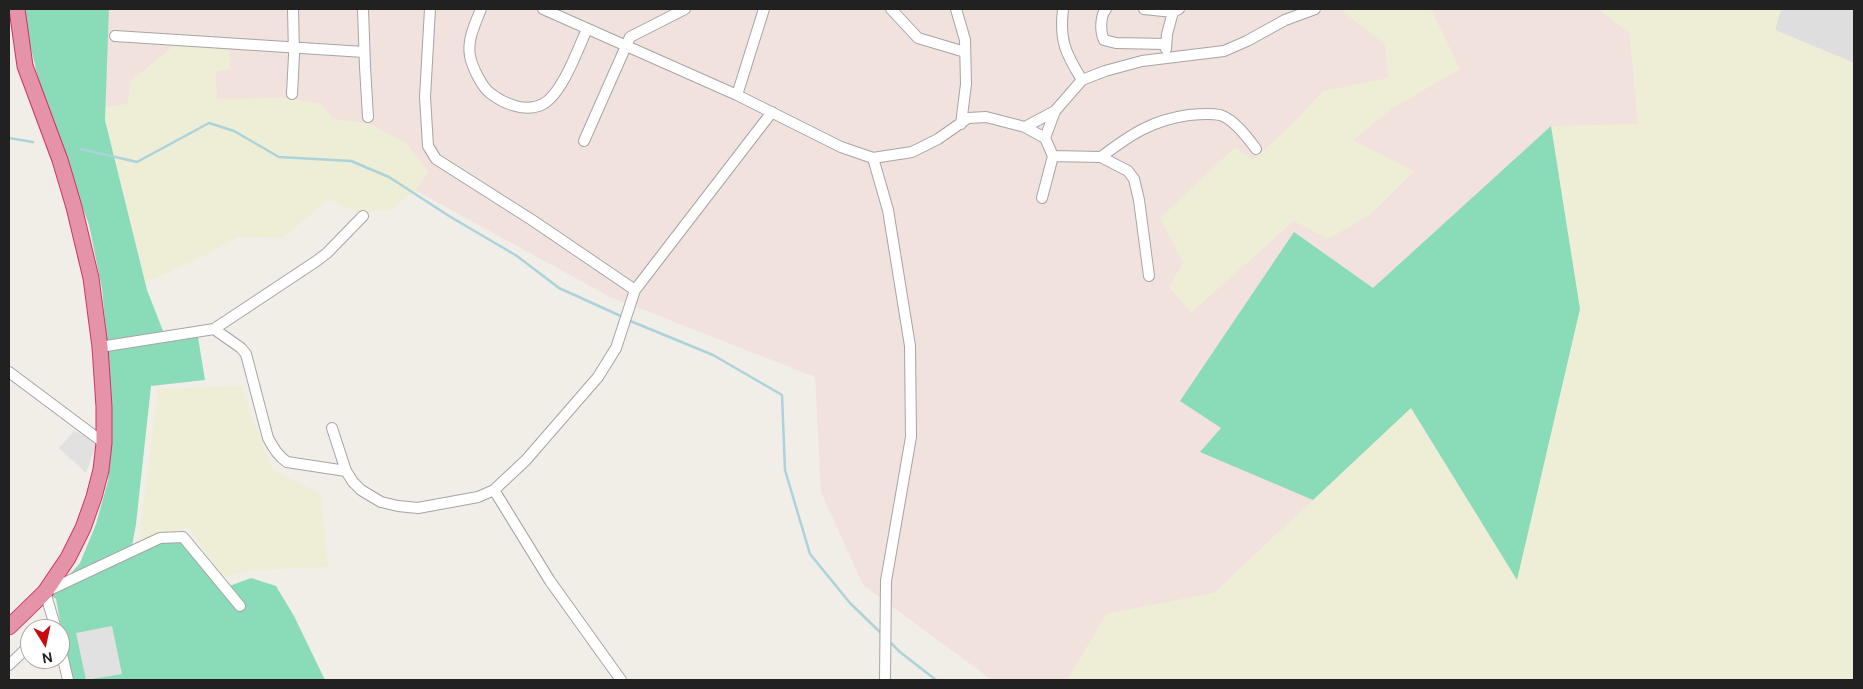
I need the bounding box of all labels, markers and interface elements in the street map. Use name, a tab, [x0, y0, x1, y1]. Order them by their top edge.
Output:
north arrow	[20, 619, 70, 669]
text: N	[41, 648, 54, 668]

